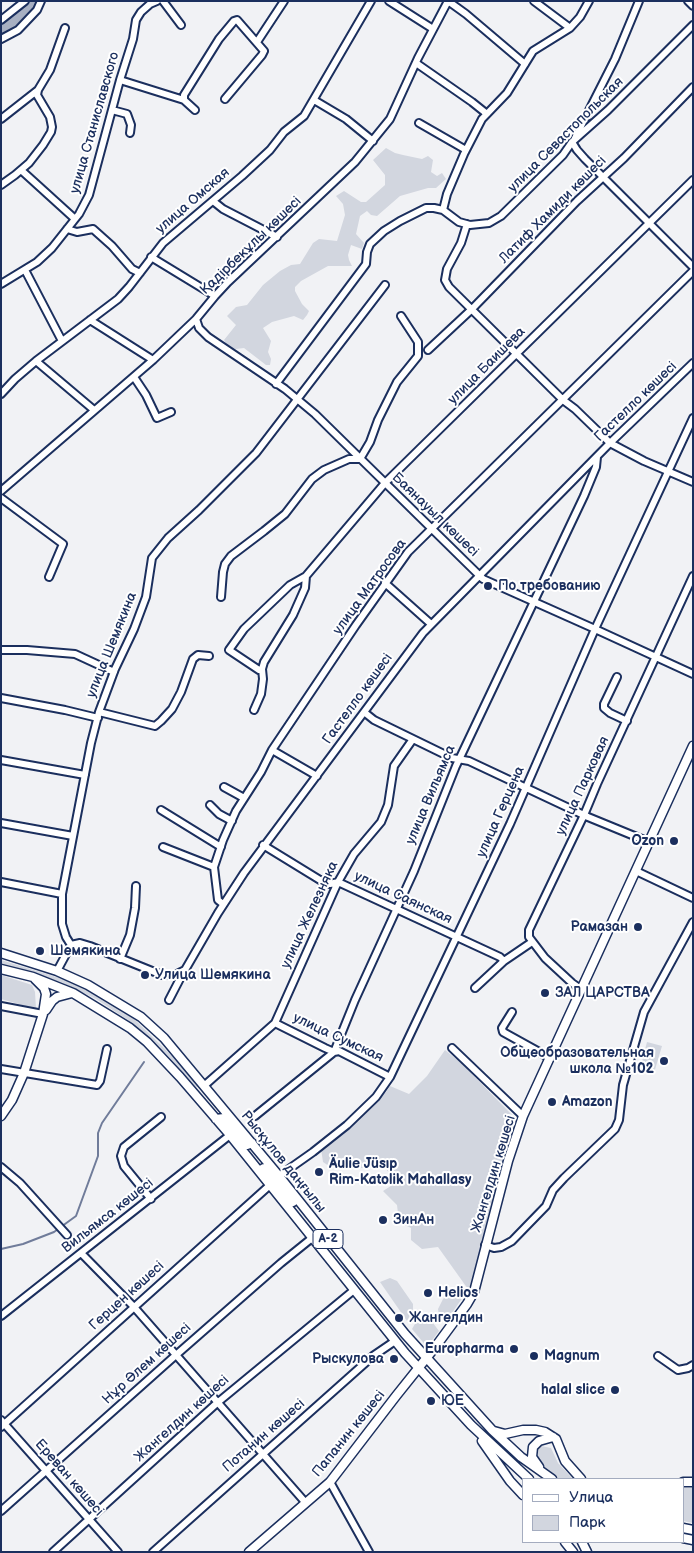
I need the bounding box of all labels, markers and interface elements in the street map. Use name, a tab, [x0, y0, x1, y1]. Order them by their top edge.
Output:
street label: улица Станиславского	[67, 50, 123, 196]
street label: улица Севастопольская	[505, 74, 627, 196]
street label: Латиф Хамиди көшесі	[496, 153, 610, 267]
street label: улица Омская	[153, 165, 233, 237]
street label: Қадірбекұлы көшесі	[197, 193, 305, 299]
street label: улица Баишева	[445, 324, 529, 408]
street label: Гастелло көшесі	[591, 358, 681, 446]
street label: Баянауыл көшесі	[388, 469, 482, 561]
street label: улица Матросова	[330, 536, 410, 638]
place label: По требованию	[498, 578, 601, 594]
marker: По требованию	[482, 580, 494, 592]
street label: улица Шемякина	[83, 590, 141, 700]
street label: Гастелло көшесі	[319, 650, 397, 748]
street label: улица Парковая	[553, 734, 613, 838]
street label: улица Вильямса	[403, 743, 459, 847]
street label: улица Герцена	[473, 764, 529, 860]
place label: Ozon	[631, 833, 664, 849]
marker: Ozon	[668, 835, 680, 847]
street label: улица Железняка	[278, 859, 342, 971]
street label: улица Саянская	[351, 868, 455, 928]
place label: Рамазан	[571, 919, 628, 935]
marker: Рамазан	[632, 921, 644, 933]
place label: Шемякина	[50, 943, 121, 959]
marker: Шемякина	[34, 945, 46, 957]
place label: Улица Шемякина	[155, 967, 271, 983]
marker: Улица Шемякина	[139, 969, 151, 981]
place label: ЗАЛ ЦАРСТВА	[555, 985, 650, 1001]
marker: ЗАЛ ЦАРСТВА	[539, 987, 551, 999]
street label: улица Сумская	[290, 1010, 386, 1066]
place label: Общеобразовательная школа №102	[500, 1045, 654, 1078]
marker: Общеобразовательная школа №102	[658, 1055, 670, 1067]
place label: Amazon	[562, 1094, 613, 1110]
marker: Amazon	[546, 1096, 558, 1108]
street label: Рысқұлов даңғылы	[237, 1108, 329, 1216]
street label: Жангелдин көшесі	[468, 1113, 520, 1235]
place label: Äulie Jüsıp Rim-Katolik Mahallasy	[329, 1156, 471, 1188]
marker: Äulie Jüsıp Rim-Katolik Mahallasy	[313, 1166, 325, 1178]
street label: Вильямса көшесі	[59, 1175, 157, 1257]
place label: ЗинАн	[393, 1212, 434, 1228]
marker: ЗинАн	[377, 1214, 389, 1226]
road number: A-2	[313, 1230, 343, 1248]
street label: Герцен көшесі	[86, 1258, 168, 1334]
place label: Helios	[438, 1285, 478, 1301]
marker: Helios	[422, 1287, 434, 1299]
place label: Жангелдин	[409, 1310, 483, 1326]
marker: Жангелдин	[393, 1312, 405, 1324]
street label: Нұр Әлем көшесі	[99, 1320, 195, 1408]
place label: Europharma	[425, 1341, 504, 1357]
marker: Europharma	[508, 1343, 520, 1355]
place label: Magnum	[544, 1348, 600, 1364]
marker: Magnum	[528, 1350, 540, 1362]
place label: Рыскулова	[312, 1351, 384, 1367]
marker: Рыскулова	[388, 1353, 400, 1365]
street label: Жангелдин көшесі	[131, 1372, 233, 1466]
place label: halal slice	[541, 1382, 605, 1398]
marker: halal slice	[609, 1384, 621, 1396]
street label: Папанин көшесі	[309, 1387, 389, 1481]
place label: ЮЕ	[441, 1393, 464, 1409]
marker: ЮЕ	[425, 1395, 437, 1407]
street label: Потанин көшесі	[219, 1396, 309, 1476]
street label: Ереван көшесі	[31, 1436, 107, 1520]
legend	[522, 1478, 684, 1543]
text: Улица	[569, 1488, 613, 1507]
text: Парк	[569, 1513, 606, 1532]

